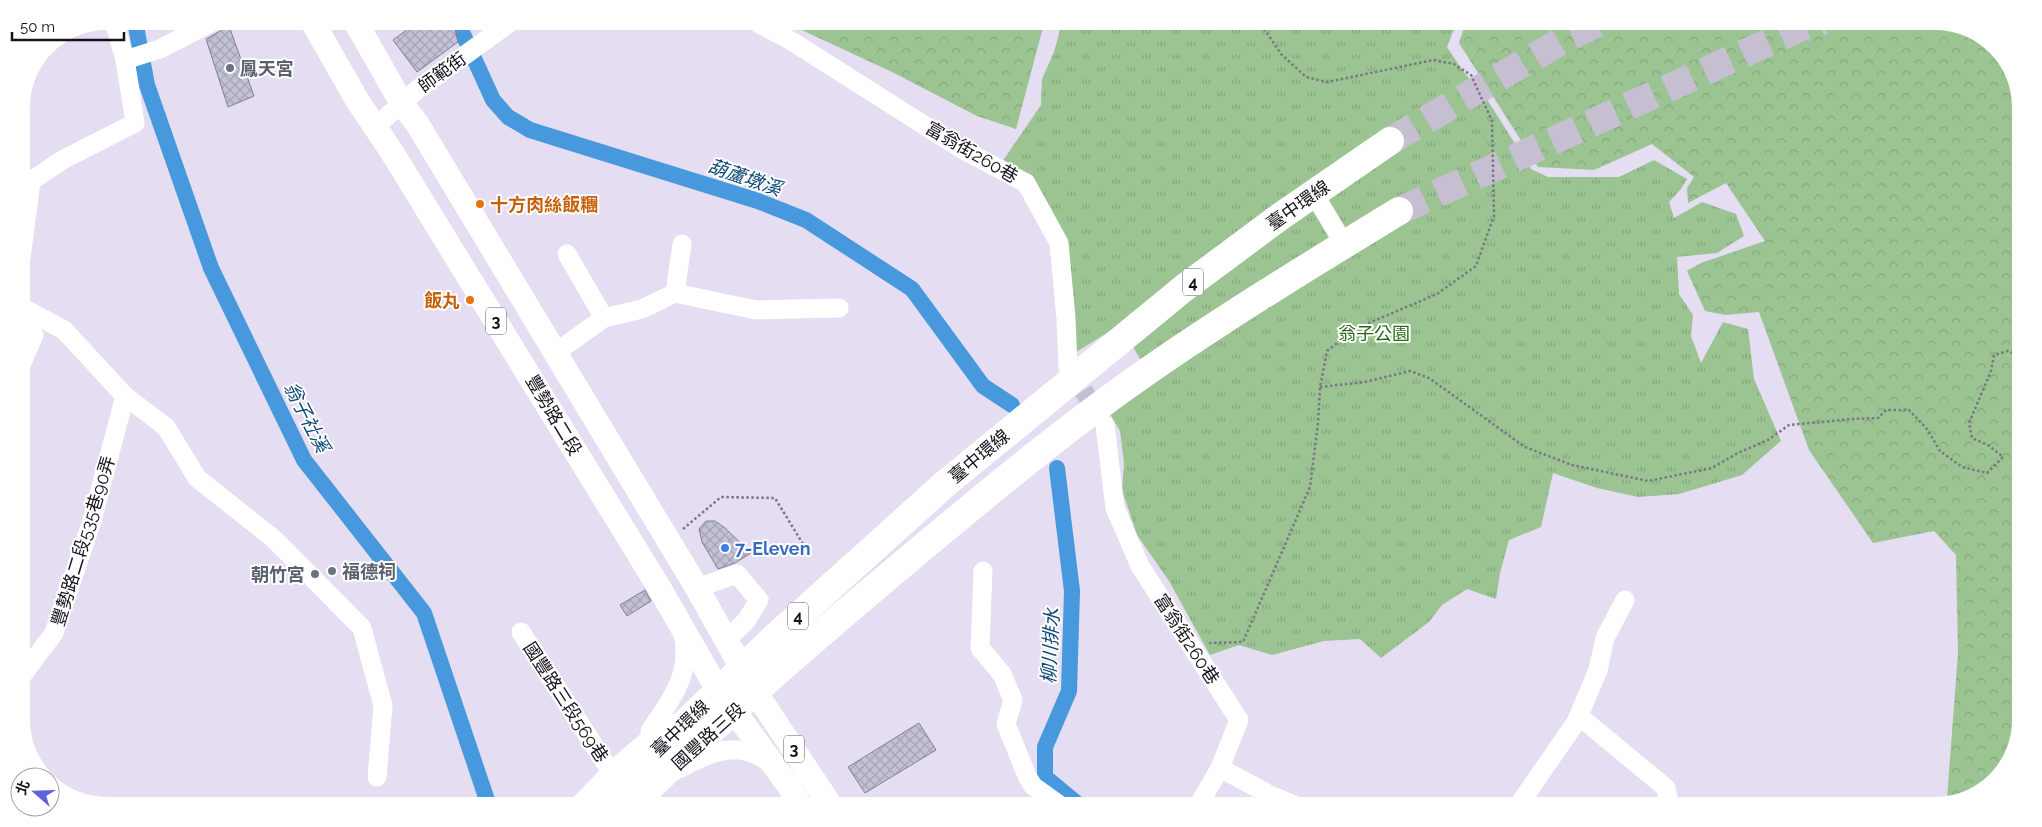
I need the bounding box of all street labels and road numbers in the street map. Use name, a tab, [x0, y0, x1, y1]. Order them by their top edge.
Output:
street label: 師範街	[414, 48, 470, 96]
street label: 富翁街260巷	[922, 117, 1022, 187]
street label: 臺中環線	[1262, 176, 1334, 234]
road number: 4	[1183, 268, 1203, 296]
road number: 3	[486, 308, 506, 334]
street label: 豐勢路二段	[522, 371, 586, 459]
street label: 臺中環線	[945, 425, 1013, 487]
street label: 豐勢路二段535巷90弄	[47, 453, 119, 629]
street label: 富翁街260巷	[1150, 590, 1224, 688]
road number: 4	[788, 602, 808, 630]
street label: 國豐路三段569巷	[519, 638, 613, 766]
street label: 臺中環線	[647, 695, 713, 761]
street label: 國豐路三段	[668, 698, 748, 774]
road number: 3	[784, 736, 804, 762]

